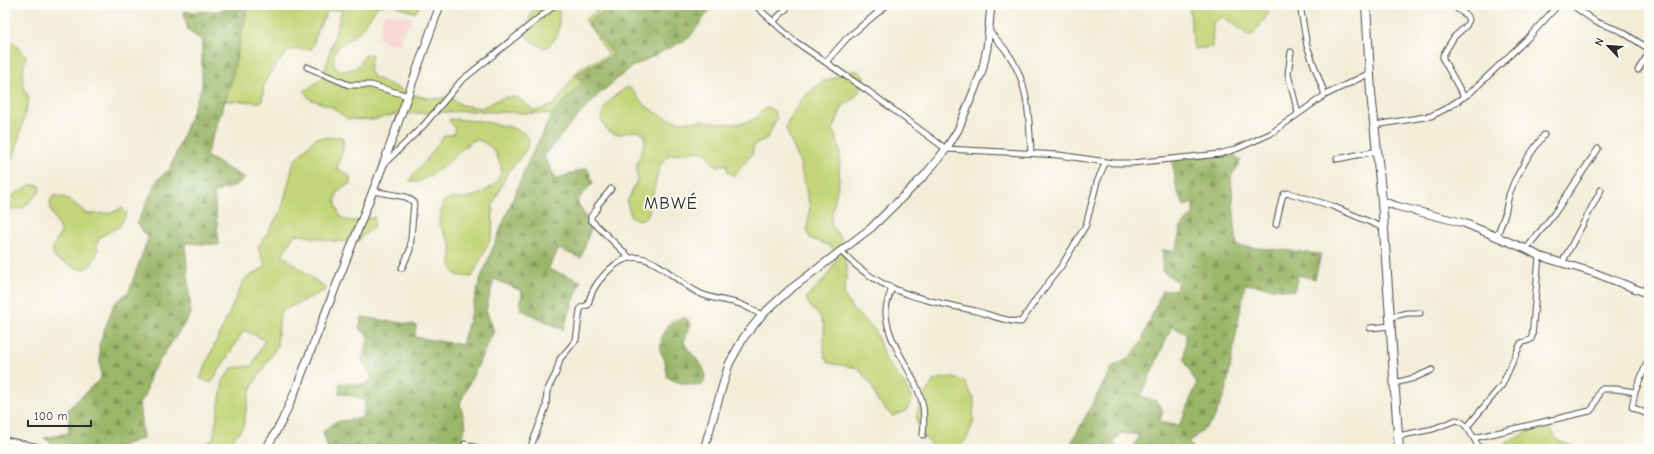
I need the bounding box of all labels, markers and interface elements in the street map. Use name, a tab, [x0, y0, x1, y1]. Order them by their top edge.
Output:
north arrow	[1588, 26, 1628, 66]
text: N	[1592, 36, 1607, 48]
district label: MBWÉ	[644, 192, 698, 213]
scale bar	[28, 402, 91, 428]
text: 100 m	[34, 409, 67, 423]

